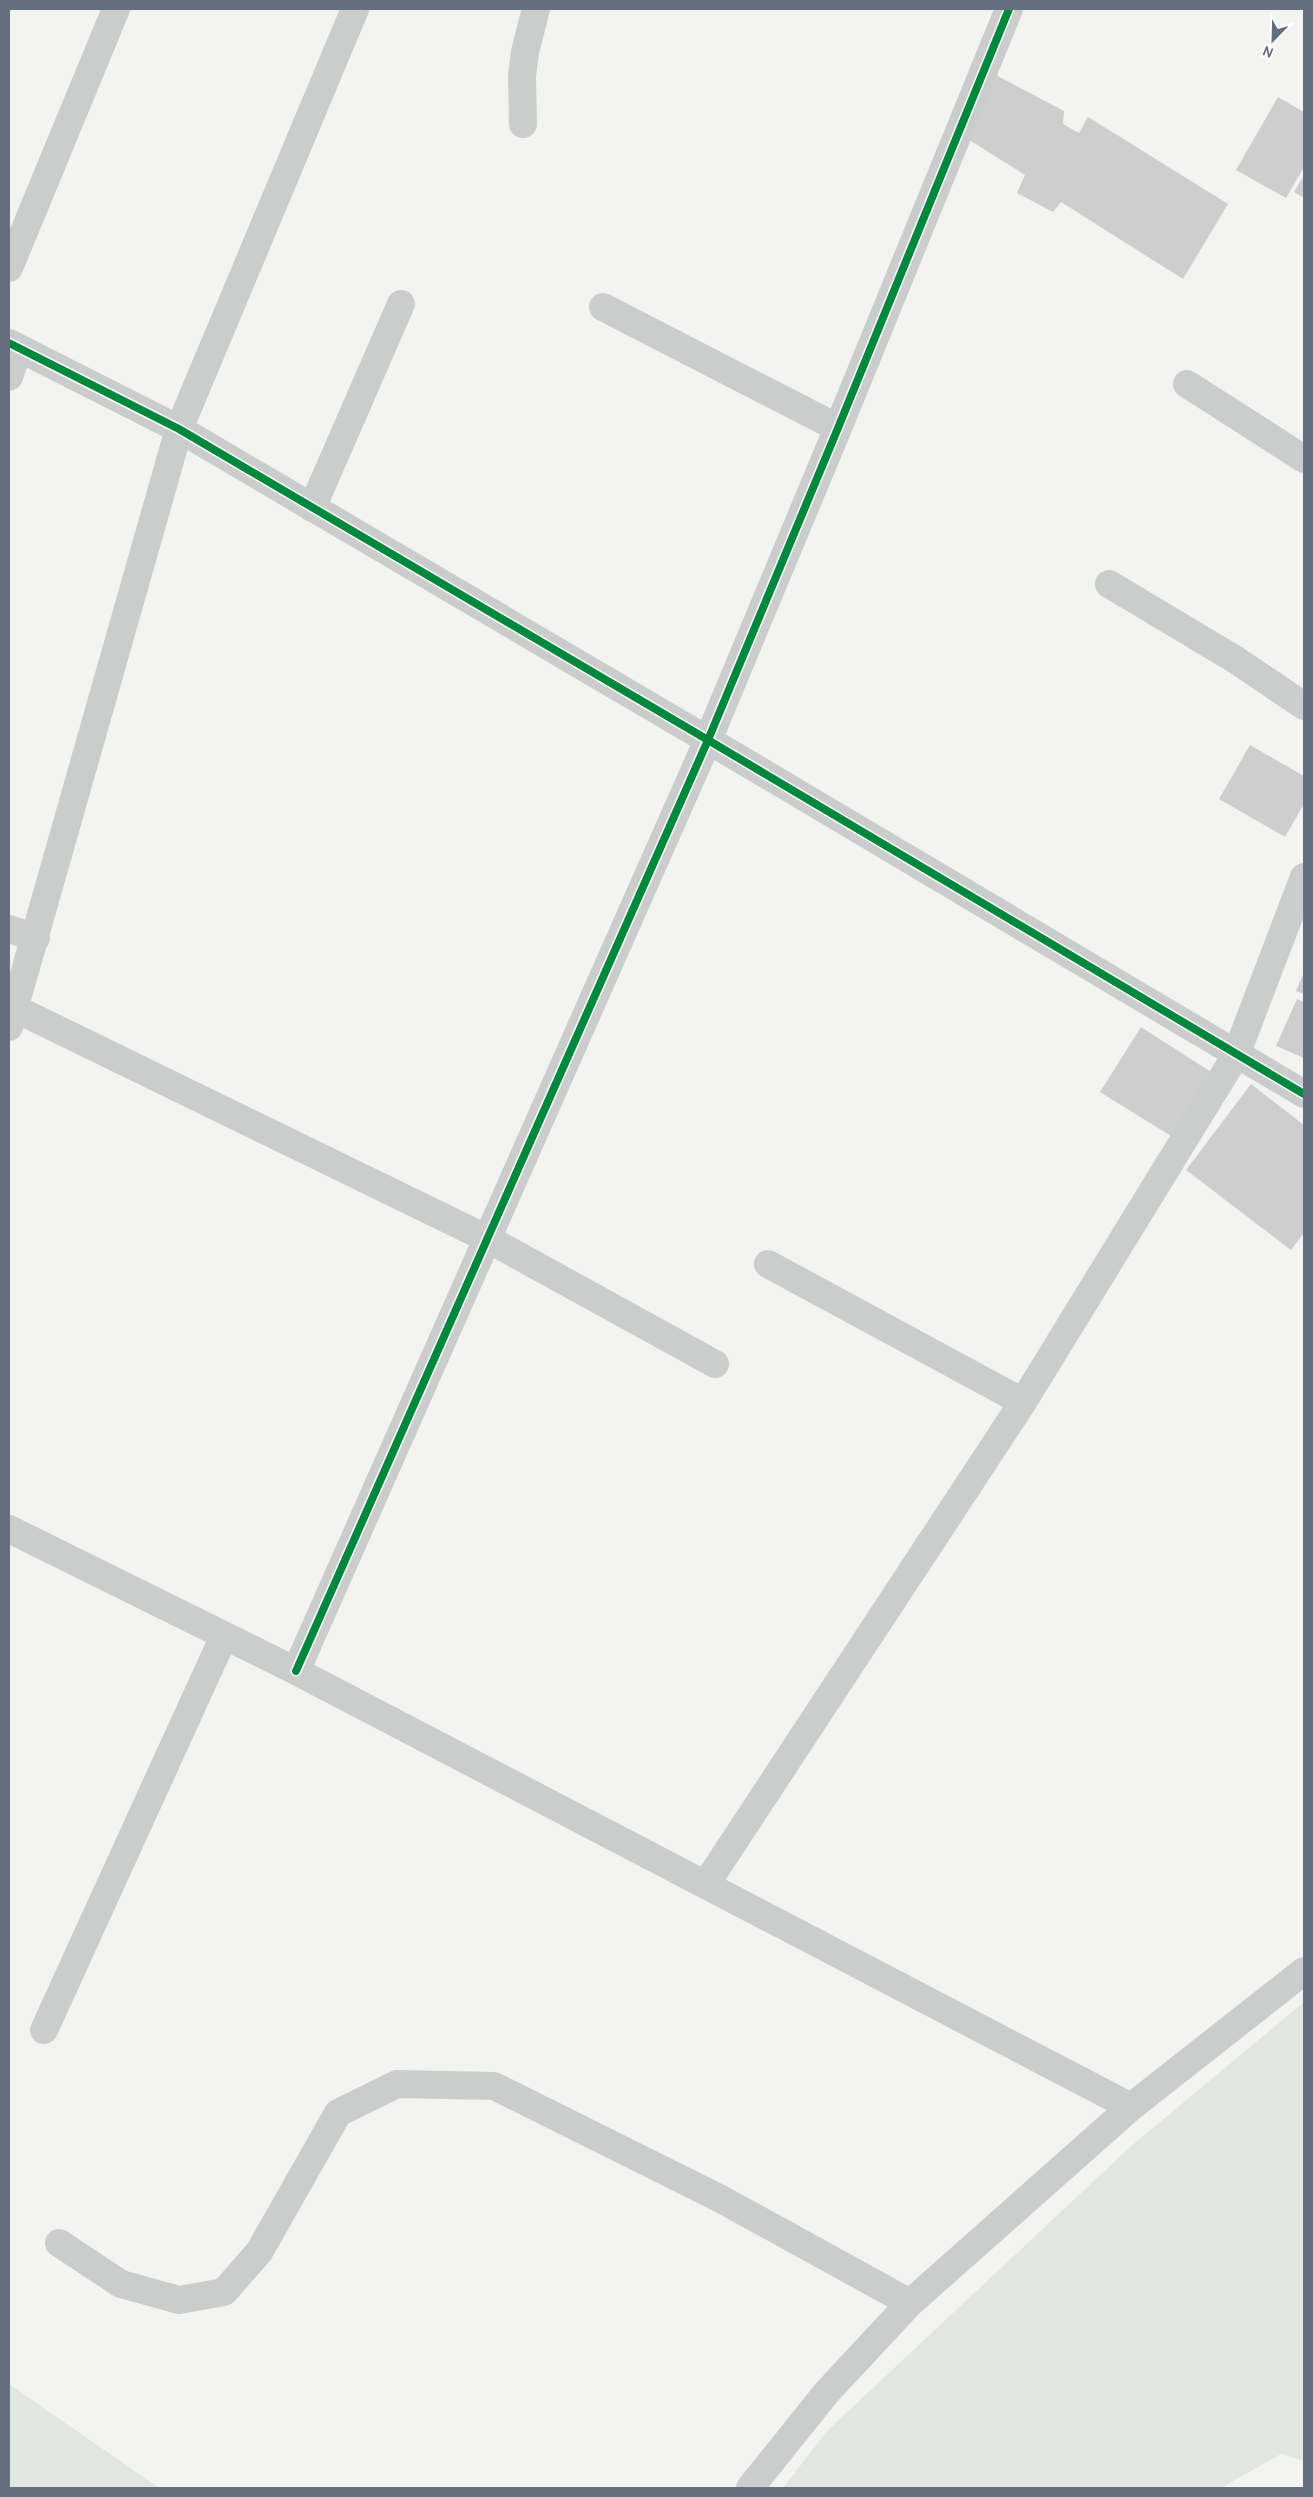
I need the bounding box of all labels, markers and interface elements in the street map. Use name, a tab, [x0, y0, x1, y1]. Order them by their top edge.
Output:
north arrow	[1248, 15, 1298, 65]
text: N	[1260, 42, 1276, 62]

